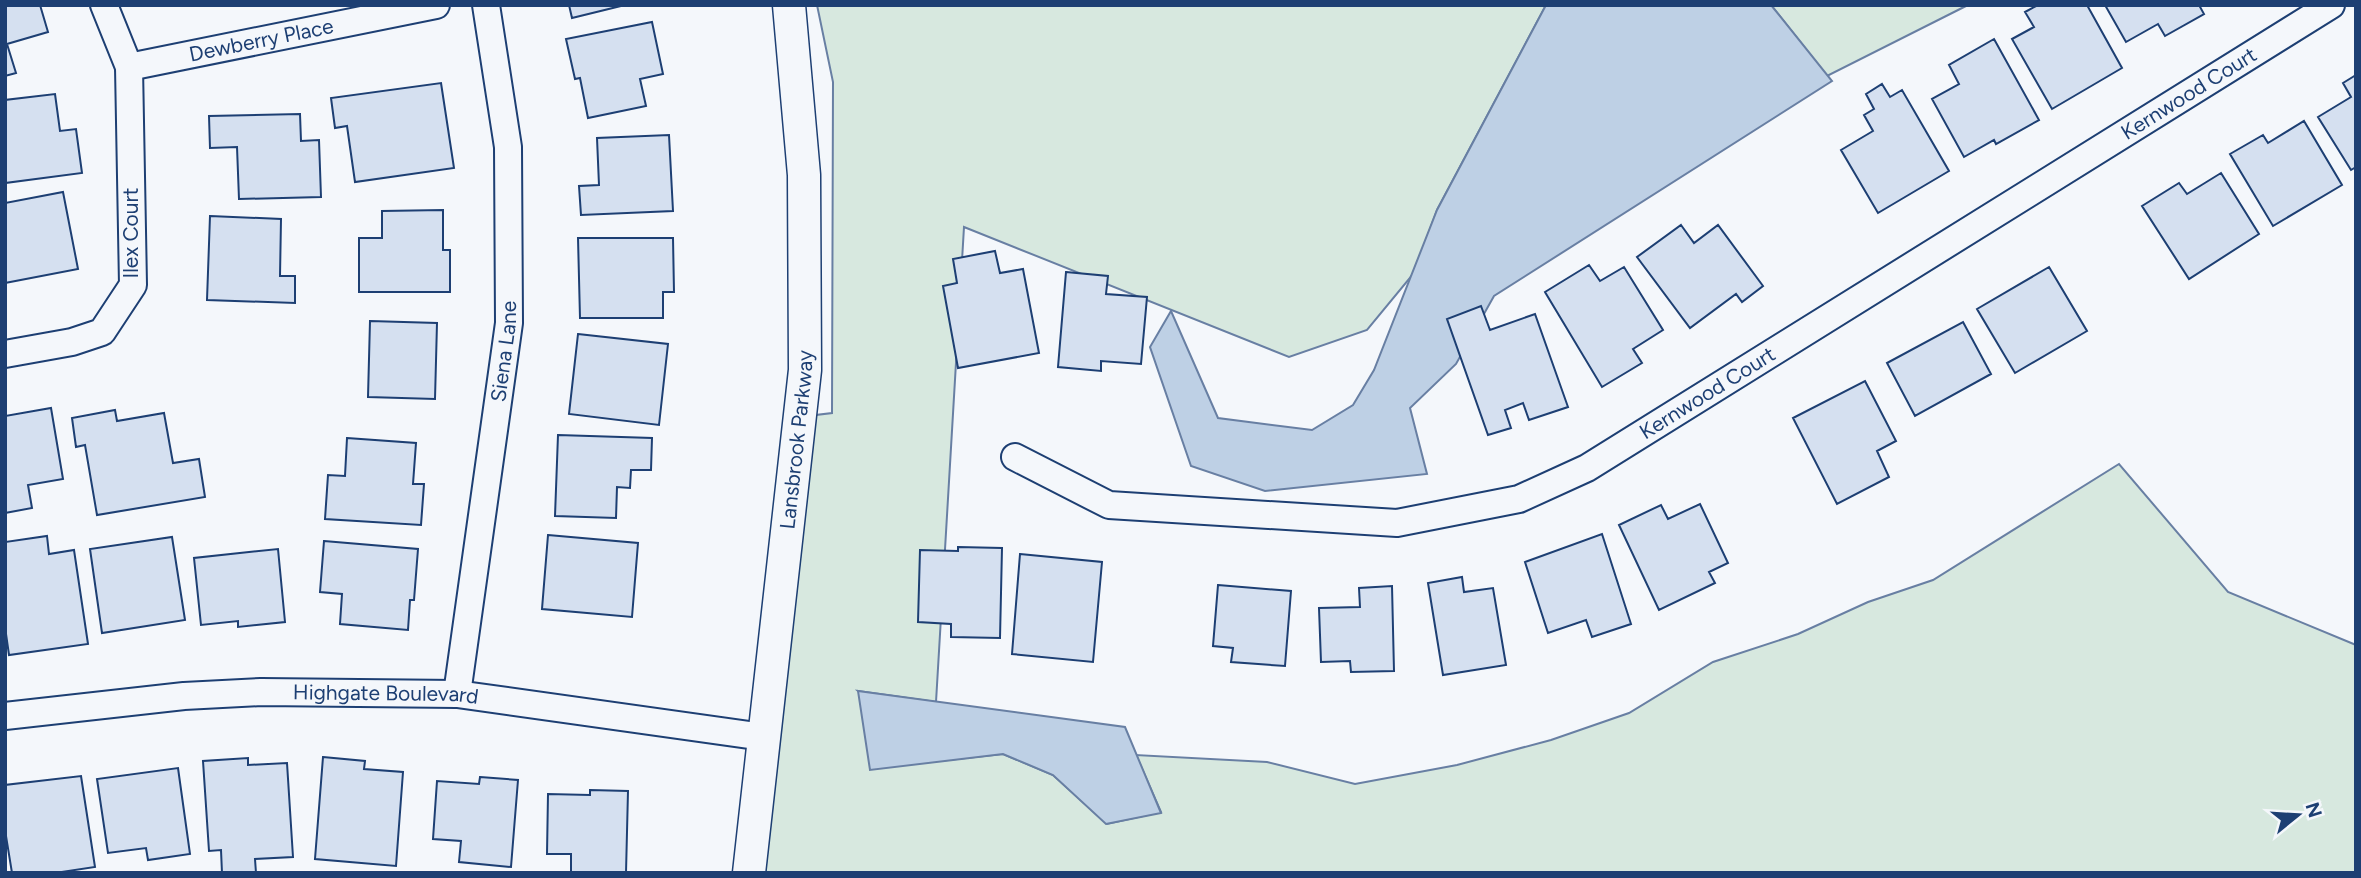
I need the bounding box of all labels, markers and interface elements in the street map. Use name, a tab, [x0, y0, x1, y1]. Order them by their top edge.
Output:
street label: Dewberry Place	[187, 13, 336, 67]
street label: Kernwood Court	[2116, 41, 2261, 145]
street label: Ilex Court	[118, 187, 143, 278]
street label: Siena Lane	[485, 301, 521, 403]
street label: Kernwood Court	[1635, 341, 1780, 444]
street label: Lansbrook Parkway	[774, 350, 817, 531]
street label: Highgate Boulevard	[293, 679, 480, 709]
north arrow	[2263, 780, 2333, 850]
text: N	[2300, 799, 2327, 820]

